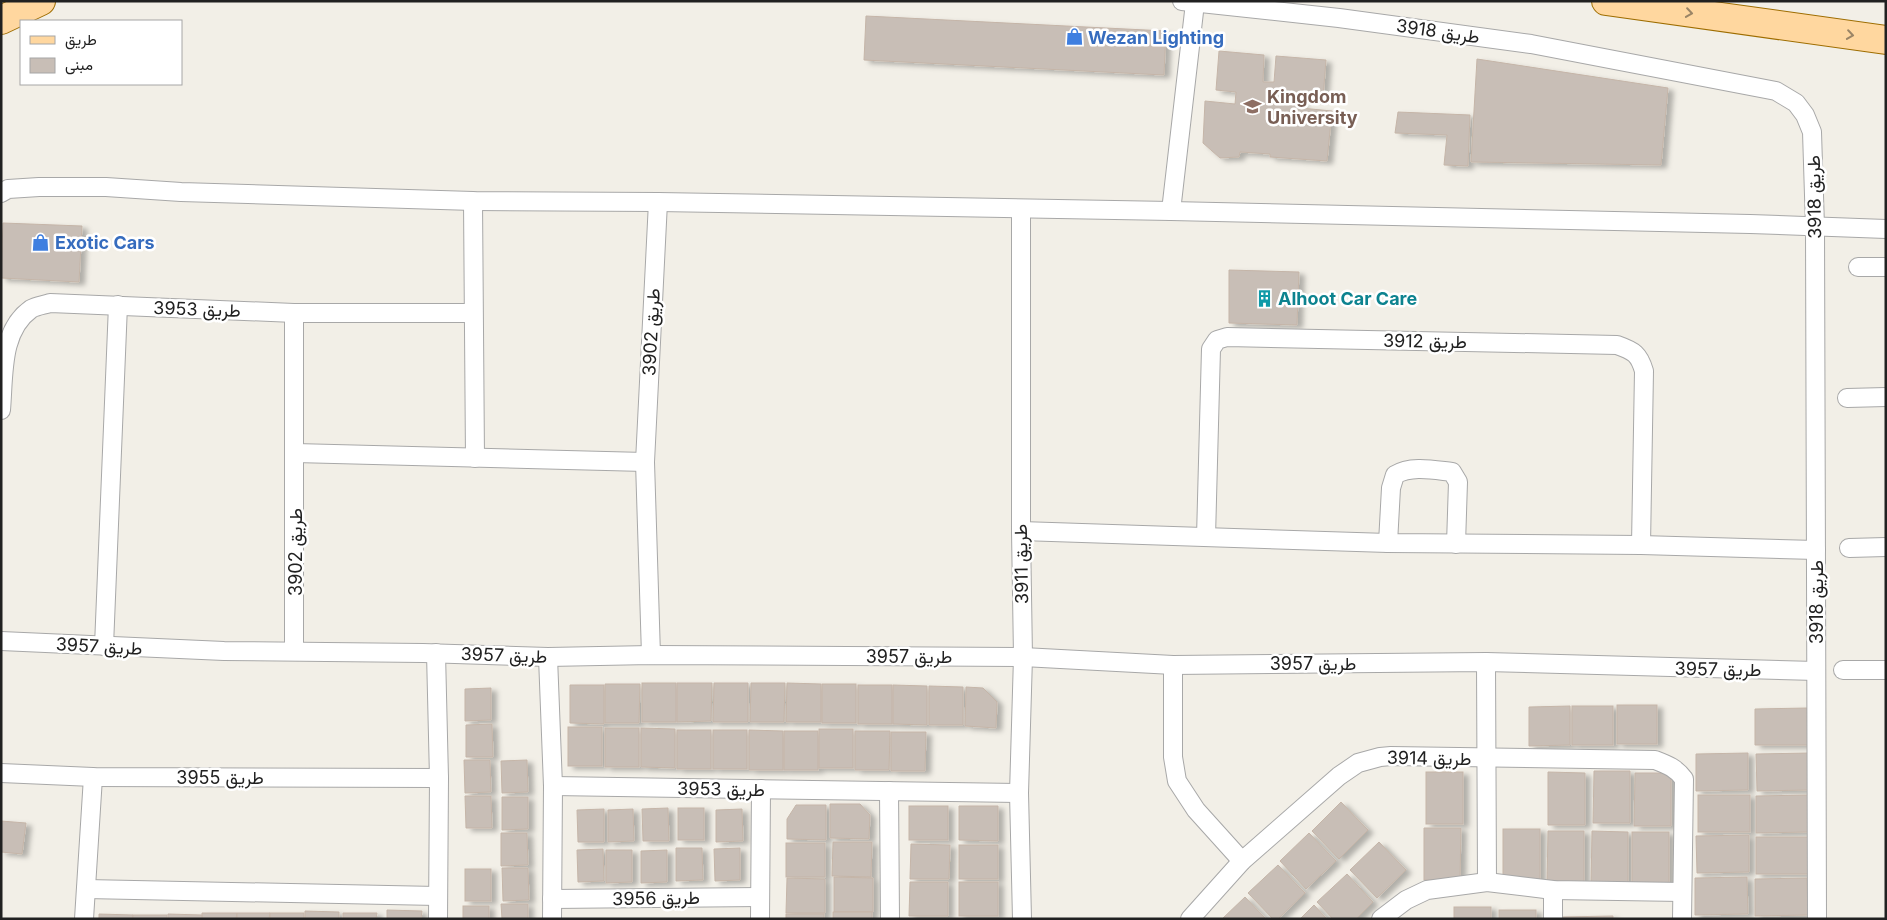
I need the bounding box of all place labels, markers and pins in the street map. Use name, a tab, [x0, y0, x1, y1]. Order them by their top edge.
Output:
shop icon: Wezan Lighting	[1064, 27, 1084, 47]
place label: Wezan Lighting	[1088, 27, 1224, 48]
place label: Kingdom University	[1267, 86, 1358, 128]
school or university icon: Kingdom University	[1243, 96, 1263, 116]
shop icon: Exotic Cars	[31, 232, 51, 252]
place label: Exotic Cars	[55, 232, 155, 253]
building icon: Alhoot Car Care	[1254, 288, 1274, 308]
place label: Alhoot Car Care	[1278, 288, 1417, 309]

